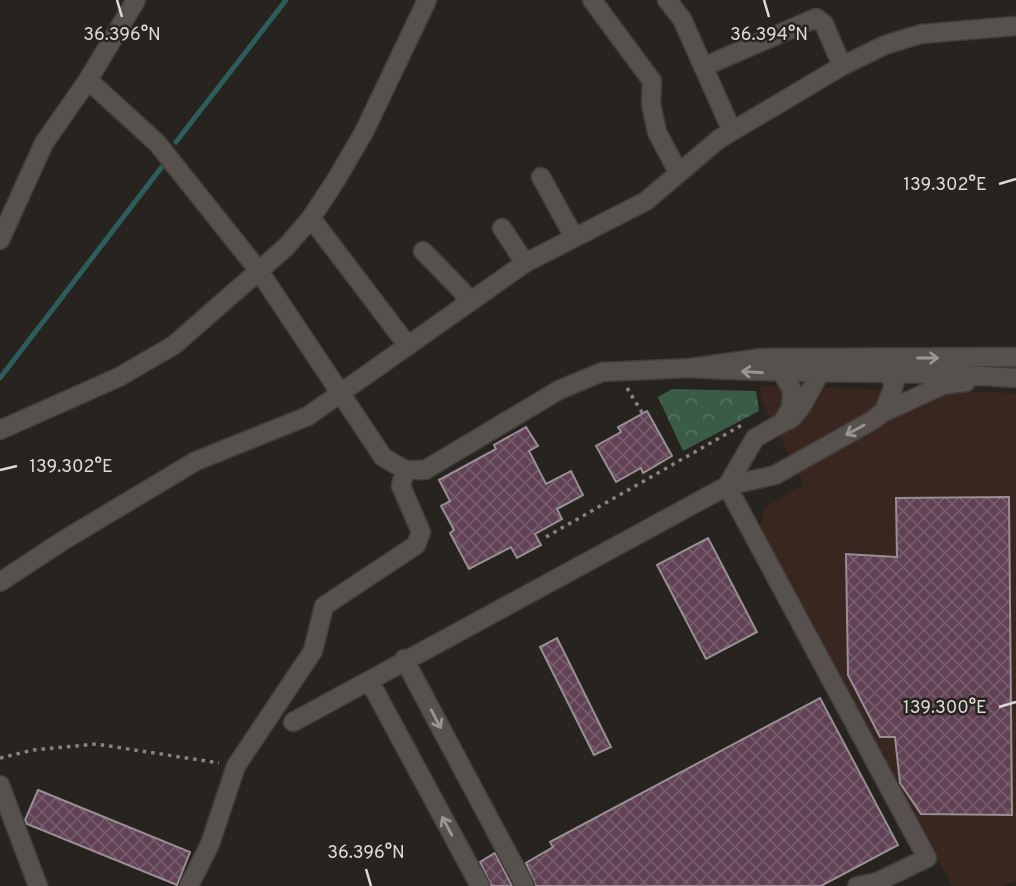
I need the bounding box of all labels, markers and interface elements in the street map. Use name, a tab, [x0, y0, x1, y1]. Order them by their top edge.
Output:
text: 36.396°N	[83, 24, 161, 47]
text: 36.394°N	[730, 24, 808, 47]
text: 139.302°E	[903, 174, 987, 197]
one-way arrow	[916, 351, 939, 365]
one-way arrow	[741, 365, 764, 378]
one-way arrow	[845, 424, 866, 437]
text: 139.302°E	[29, 456, 113, 479]
text: 139.300°E	[903, 697, 987, 720]
one-way arrow	[430, 708, 444, 729]
one-way arrow	[440, 816, 454, 837]
text: 36.396°N	[327, 842, 405, 865]

